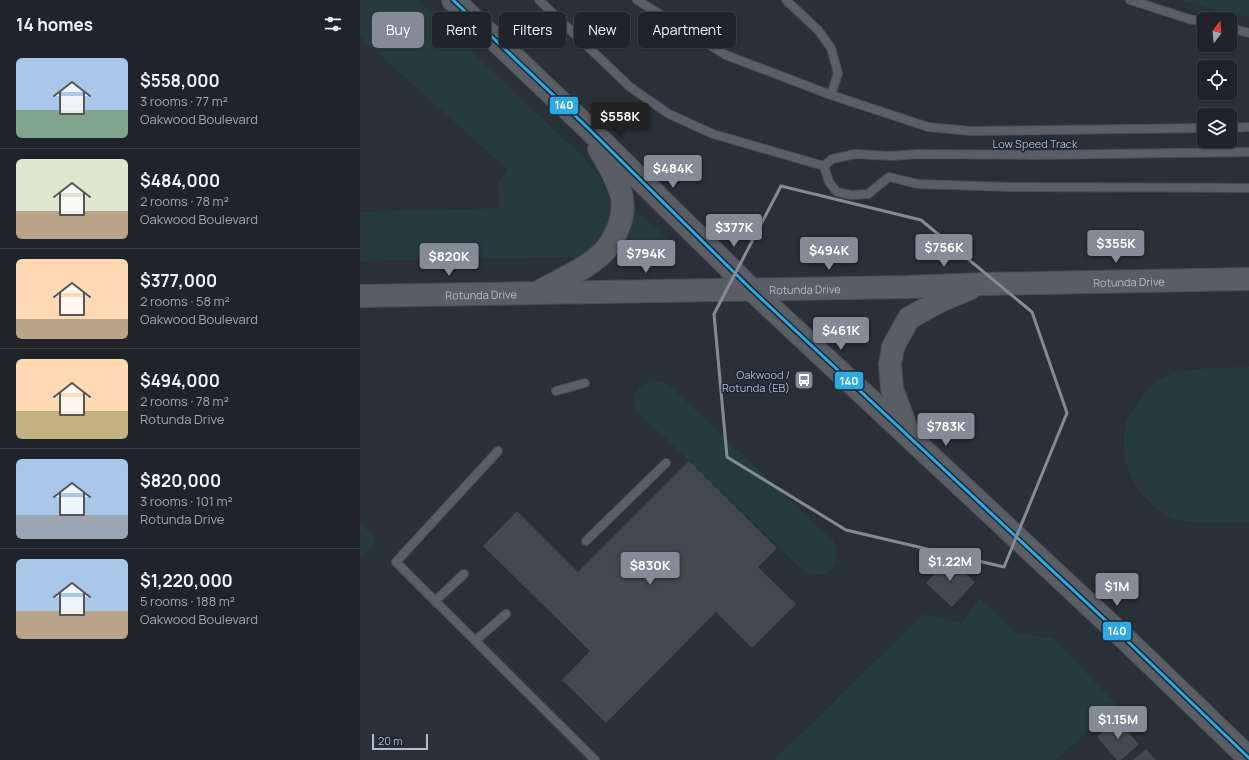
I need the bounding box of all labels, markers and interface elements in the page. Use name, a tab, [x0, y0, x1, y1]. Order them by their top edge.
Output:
chip: Buy	[372, 12, 424, 48]
chip: Rent	[432, 12, 491, 48]
chip: Filters	[499, 12, 566, 48]
chip: New	[574, 12, 630, 48]
chip: Apartment	[638, 12, 736, 48]
north arrow	[1197, 12, 1237, 52]
map controls	[1197, 12, 1237, 148]
text: 14 homes	[16, 13, 93, 36]
icon: filters	[322, 13, 344, 35]
button: locate	[1197, 60, 1237, 100]
text: $558,000	[140, 69, 220, 92]
icon: home	[48, 74, 96, 122]
text: 3 rooms · 77 m²	[140, 92, 228, 110]
line badge: 140	[549, 96, 579, 115]
text: 140	[555, 97, 573, 112]
pin: $558K	[592, 103, 648, 137]
text: $558K	[600, 107, 640, 125]
button: layers	[1197, 108, 1237, 148]
text: Oakwood Boulevard	[140, 110, 258, 128]
street label: Low Speed Track	[993, 136, 1078, 151]
pin: $484K	[645, 155, 701, 189]
text: $484K	[653, 159, 693, 177]
text: $484,000	[140, 169, 220, 192]
icon: home	[48, 175, 96, 223]
text: 2 rooms · 78 m²	[140, 192, 229, 210]
text: Oakwood Boulevard	[140, 210, 258, 228]
pin: $377K	[706, 214, 762, 248]
text: $377K	[715, 218, 753, 236]
pin: $355K	[1088, 230, 1144, 264]
pin: $756K	[916, 234, 972, 268]
text: $355K	[1096, 234, 1136, 252]
pin: $494K	[801, 237, 857, 271]
text: $756K	[924, 238, 964, 256]
pin: $794K	[618, 240, 674, 274]
text: $494K	[809, 241, 849, 259]
pin: $820K	[421, 243, 477, 277]
text: $794K	[626, 244, 666, 262]
text: $820K	[429, 247, 469, 265]
text: $377,000	[140, 269, 217, 292]
street label: Rotunda Drive	[1093, 273, 1165, 289]
icon: home	[48, 275, 96, 323]
street label: Rotunda Drive	[769, 281, 841, 297]
street label: Rotunda Drive	[445, 286, 517, 302]
text: 2 rooms · 58 m²	[140, 292, 230, 310]
text: Oakwood Boulevard	[140, 310, 258, 328]
pin: $461K	[813, 317, 869, 351]
text: $461K	[822, 321, 860, 339]
place label: Oakwood / Rotunda (EB)	[722, 367, 790, 395]
text: $494,000	[140, 369, 220, 392]
bus stop icon: Oakwood / Rotunda (EB)	[793, 369, 815, 391]
line badge: 140	[834, 371, 864, 390]
text: 140	[840, 373, 858, 388]
icon: home	[48, 375, 96, 423]
text: 2 rooms · 78 m²	[140, 392, 229, 410]
text: Rotunda Drive	[140, 410, 224, 428]
pin: $783K	[918, 413, 974, 447]
text: $783K	[926, 417, 966, 435]
text: $820,000	[140, 469, 221, 492]
icon: home	[48, 475, 96, 523]
text: 3 rooms · 101 m²	[140, 492, 233, 510]
text: Rotunda Drive	[140, 510, 224, 528]
pin: $1.22M	[917, 548, 983, 582]
pin: $830K	[622, 552, 678, 586]
text: $1.22M	[928, 552, 972, 570]
text: $830K	[630, 556, 670, 574]
text: $1,220,000	[140, 569, 233, 592]
pin: $1M	[1098, 573, 1136, 607]
icon: home	[48, 575, 96, 623]
text: $1M	[1105, 577, 1129, 595]
text: 5 rooms · 188 m²	[140, 592, 235, 610]
text: Oakwood Boulevard	[140, 610, 258, 628]
line badge: 140	[1102, 621, 1132, 641]
text: 140	[1108, 623, 1126, 638]
pin: $1.15M	[1085, 706, 1151, 740]
text: $1.15M	[1098, 710, 1138, 728]
scale bar	[372, 732, 428, 751]
text: 20 m	[378, 733, 403, 748]

